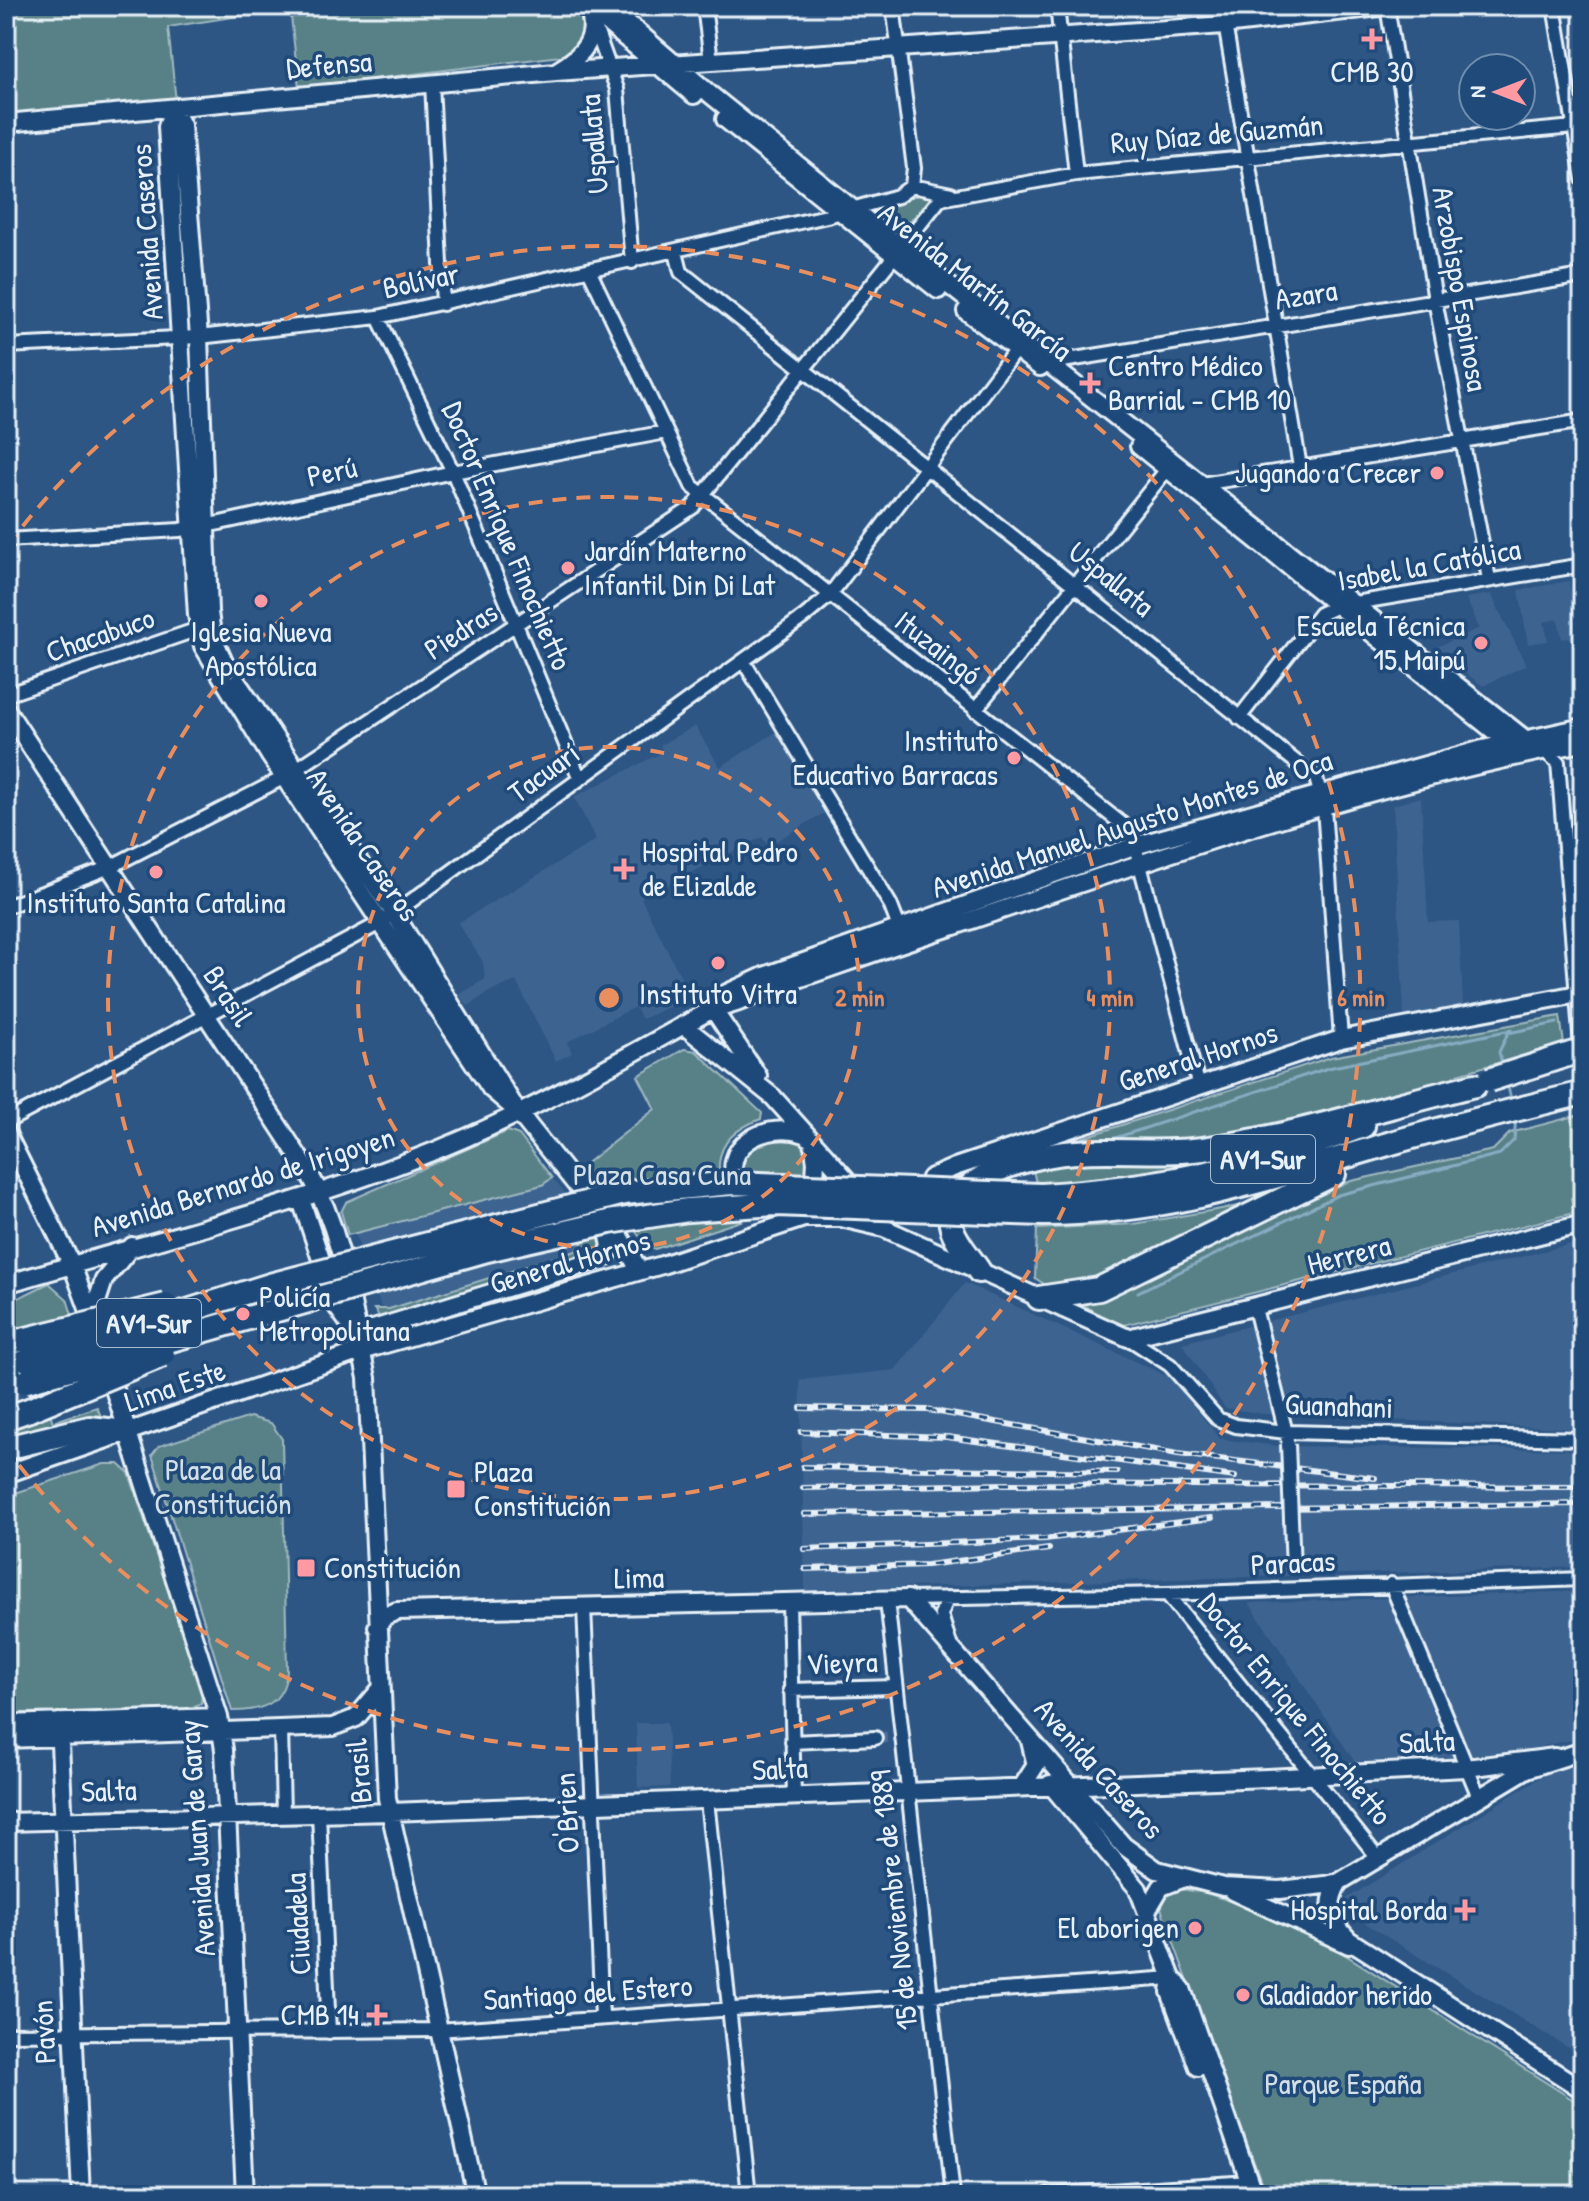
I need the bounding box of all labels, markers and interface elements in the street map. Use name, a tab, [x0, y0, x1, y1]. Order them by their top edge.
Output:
marker: CMB 30	[1361, 28, 1383, 50]
street label: Defensa	[284, 40, 374, 88]
place label: CMB 30	[1330, 51, 1414, 91]
north arrow	[1457, 52, 1537, 132]
text: N	[1462, 86, 1492, 98]
street label: Uspallata	[569, 93, 617, 195]
street label: Ruy Díaz de Guzmán	[1109, 104, 1325, 162]
street label: Avenida Caseros	[120, 143, 172, 321]
street label: Arzobispo Espinosa	[1423, 183, 1499, 394]
street label: Avenida Martín García	[870, 193, 1081, 370]
street label: Bolívar	[379, 252, 463, 308]
street label: Azara	[1272, 269, 1340, 319]
place label: Centro Médico Barrial - CMB 10	[1108, 345, 1291, 419]
marker: Centro Médico Barrial - CMB 10	[1079, 372, 1101, 394]
street label: Doctor Enrique Finochietto	[433, 395, 583, 676]
street label: Perú	[303, 446, 360, 496]
place label: Jugando a Crecer	[1235, 452, 1421, 492]
marker: Jugando a Crecer	[1428, 464, 1446, 482]
street label: Isabel la Católica	[1334, 528, 1524, 600]
place label: Jardín Materno Infantil Din Di Lat	[584, 530, 776, 604]
street label: Uspallata	[1060, 531, 1163, 625]
marker: Jardín Materno Infantil Din Di Lat	[559, 559, 577, 577]
marker: Iglesia Nueva Apostólica	[252, 592, 270, 610]
street label: Piedras	[416, 592, 505, 669]
street label: Chacabuco	[40, 597, 159, 671]
street label: Ituzaingó	[887, 601, 990, 694]
place label: Escuela Técnica 15 Maipú	[1297, 605, 1465, 679]
place label: Iglesia Nueva Apostólica	[191, 611, 332, 685]
marker: Escuela Técnica 15 Maipú	[1472, 634, 1490, 652]
place label: Instituto Educativo Barracas	[793, 720, 998, 794]
street label: Tacuarí	[500, 733, 587, 812]
street label: Avenida Manuel Augusto Montes de Oca	[926, 739, 1337, 907]
marker: Instituto Educativo Barracas	[1005, 749, 1023, 767]
street label: Avenida Caseros	[298, 760, 430, 929]
place label: Hospital Pedro de Elizalde	[642, 831, 798, 905]
marker: Hospital Pedro de Elizalde	[613, 858, 635, 880]
marker: Instituto Santa Catalina	[147, 863, 165, 881]
place label: Instituto Santa Catalina	[26, 882, 286, 922]
marker: Instituto Vitra	[709, 954, 727, 972]
street label: Brasil	[194, 957, 263, 1034]
place label: Instituto Vitra	[639, 973, 797, 1013]
text: 2 min	[835, 981, 885, 1013]
text: 4 min	[1086, 981, 1134, 1013]
text: 6 min	[1337, 981, 1385, 1013]
centre of rings	[595, 984, 623, 1012]
street label: General Hornos	[1113, 1012, 1282, 1101]
street label: Avenida Bernardo de Irigoyen	[86, 1116, 399, 1246]
road number: AV1-Sur	[1211, 1135, 1315, 1183]
park label: Plaza Casa Cuna	[573, 1154, 751, 1194]
street label: General Hornos	[485, 1219, 655, 1303]
street label: Herrera	[1303, 1224, 1395, 1284]
place label: Policía Metropolitana	[259, 1276, 410, 1350]
road number: AV1-Sur	[97, 1299, 201, 1347]
marker: Policía Metropolitana	[234, 1305, 252, 1323]
street label: Lima Este	[119, 1349, 230, 1421]
street label: Guanahani	[1284, 1383, 1394, 1427]
park label: Plaza de la Constitución	[154, 1449, 292, 1523]
place label: Plaza Constitución	[474, 1451, 611, 1525]
marker: Plaza Constitución	[445, 1478, 467, 1500]
street label: Paracas	[1250, 1540, 1336, 1584]
place label: Constitución	[324, 1547, 461, 1587]
marker: Constitución	[295, 1557, 317, 1579]
street label: Lima	[614, 1557, 665, 1597]
street label: Doctor Enrique Finochietto	[1190, 1584, 1402, 1833]
street label: Vieyra	[806, 1641, 879, 1683]
street label: Avenida Caseros	[1026, 1690, 1174, 1847]
street label: Avenida Juan de Garay	[168, 1718, 224, 1958]
street label: Salta	[1398, 1720, 1456, 1762]
street label: Brasil	[335, 1737, 381, 1805]
street label: Salta	[751, 1747, 809, 1789]
street label: 15 de Noviembre de 1889	[859, 1768, 927, 2032]
street label: Salta	[80, 1769, 138, 1811]
street label: O'Brien	[544, 1772, 588, 1854]
street label: Ciudadela	[274, 1872, 320, 1976]
place label: Hospital Borda	[1290, 1889, 1447, 1929]
marker: Hospital Borda	[1454, 1899, 1476, 1921]
place label: El aborigen	[1058, 1907, 1179, 1947]
marker: El aborigen	[1186, 1919, 1204, 1937]
street label: Santiago del Estero	[482, 1965, 694, 2019]
place label: Gladiador herido	[1259, 1974, 1432, 2014]
marker: Gladiador herido	[1234, 1986, 1252, 2004]
place label: CMB 14	[280, 1994, 359, 2034]
street label: Pavón	[21, 1999, 65, 2065]
marker: CMB 14	[366, 2004, 388, 2026]
park label: Parque España	[1264, 2063, 1422, 2103]

